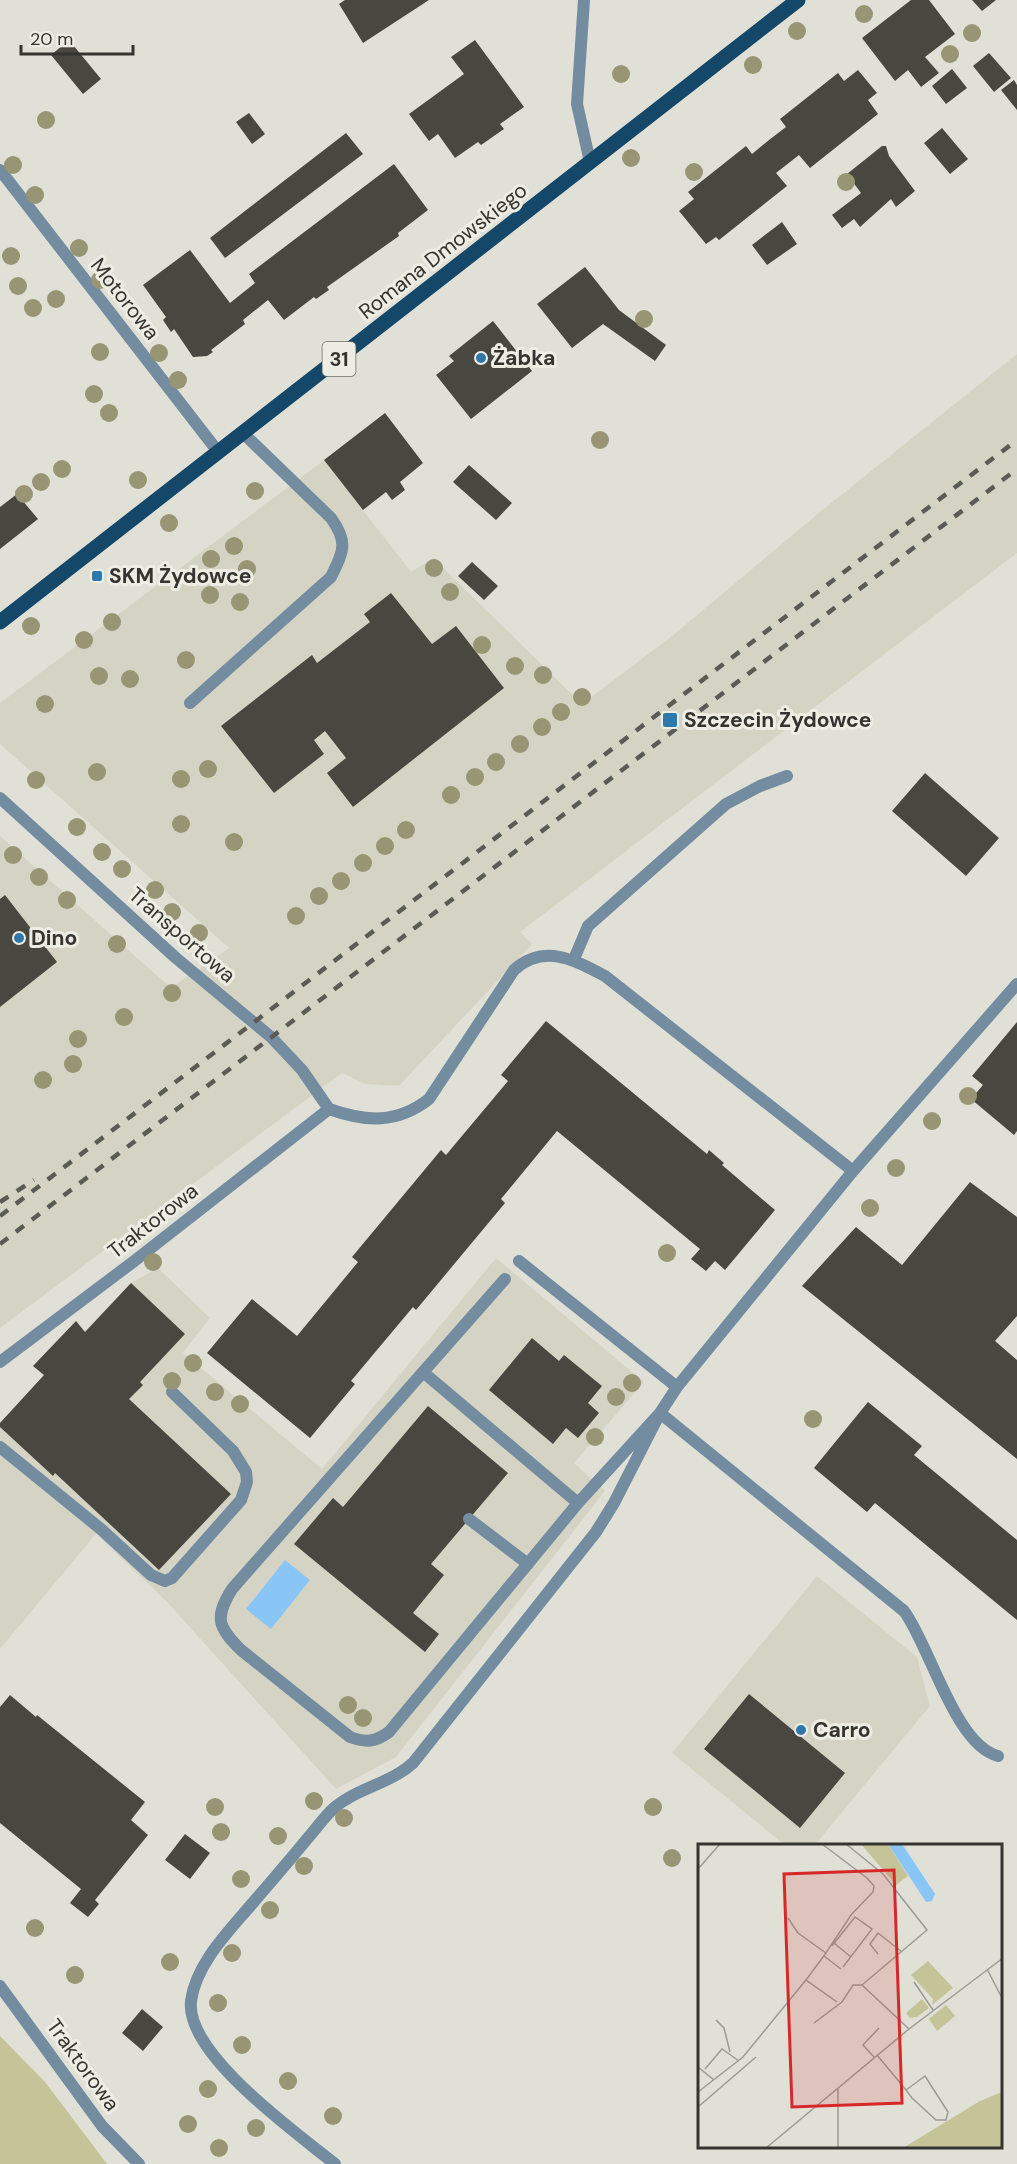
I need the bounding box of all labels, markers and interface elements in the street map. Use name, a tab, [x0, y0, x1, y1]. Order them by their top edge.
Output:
scale bar	[21, 18, 134, 56]
text: 20 m	[30, 27, 73, 51]
street label: Romana Dmowskiego	[353, 176, 533, 326]
street label: Motorowa	[84, 252, 166, 346]
road number: 31	[322, 342, 356, 376]
place label: Żabka	[493, 344, 555, 372]
marker: Żabka	[474, 351, 488, 365]
place label: SKM Żydowce	[109, 562, 251, 590]
marker: SKM Żydowce	[90, 569, 104, 583]
place label: Szczecin Żydowce	[684, 706, 871, 734]
marker: Szczecin Żydowce	[661, 711, 679, 729]
street label: Transportowa	[123, 881, 241, 989]
place label: Dino	[31, 924, 77, 952]
marker: Dino	[12, 931, 26, 945]
street label: Traktorowa	[102, 1177, 204, 1265]
place label: Carro	[813, 1716, 871, 1744]
marker: Carro	[794, 1723, 808, 1737]
inset map	[698, 1844, 1002, 2149]
street label: Traktorowa	[40, 2013, 126, 2117]

